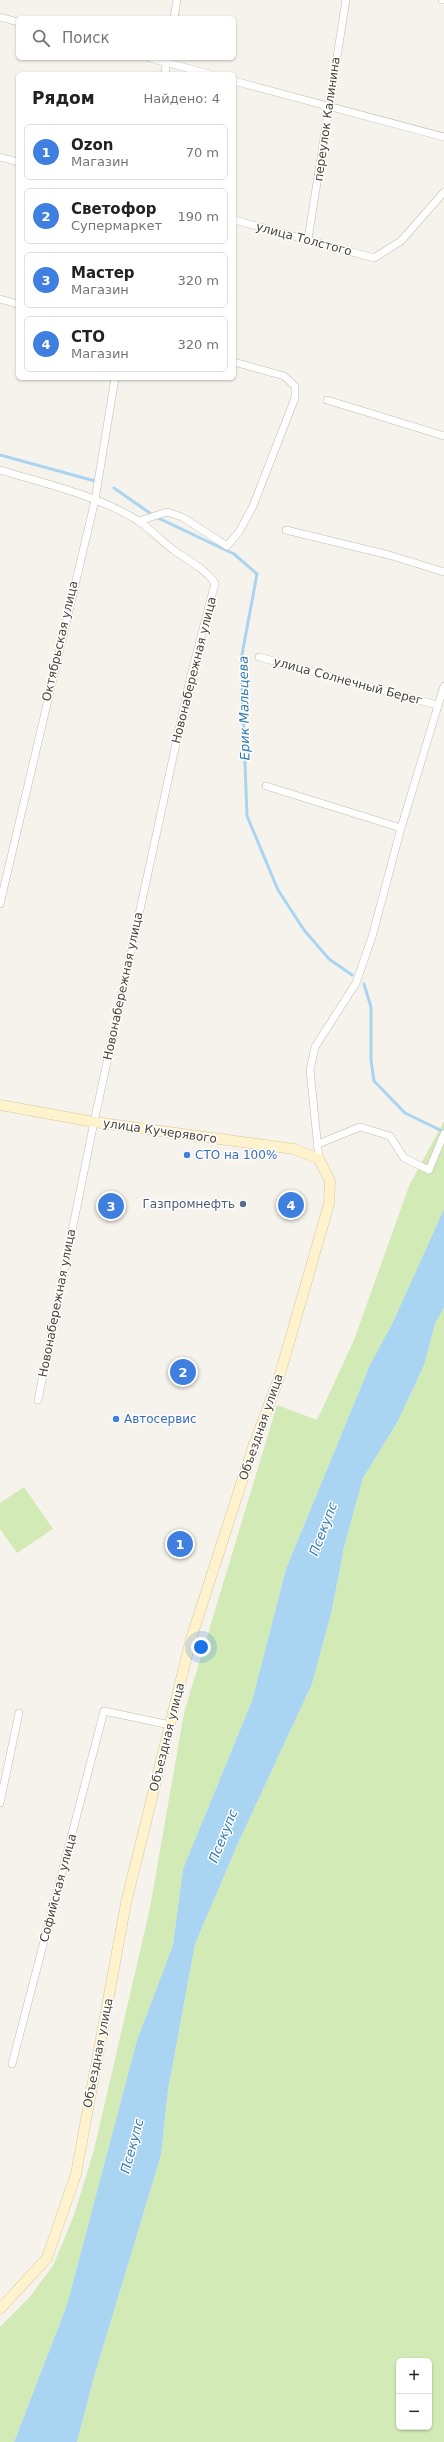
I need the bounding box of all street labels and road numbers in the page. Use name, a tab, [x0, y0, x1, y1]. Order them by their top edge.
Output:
street label: переулок Калинина	[311, 56, 343, 182]
street label: улица Толстого	[254, 219, 354, 259]
street label: Октябрьская улица	[39, 579, 81, 703]
street label: Новонабережная улица	[169, 595, 219, 745]
street label: улица Солнечный Берег	[272, 654, 424, 708]
street label: Новонабережная улица	[100, 911, 146, 1061]
street label: улица Кучерявого	[102, 1116, 218, 1146]
street label: Новонабережная улица	[36, 1228, 78, 1378]
street label: Объездная улица	[236, 1372, 286, 1482]
street label: Объездная улица	[147, 1681, 187, 1793]
street label: Софийская улица	[37, 1832, 79, 1944]
street label: Объездная улица	[80, 1997, 116, 2109]

